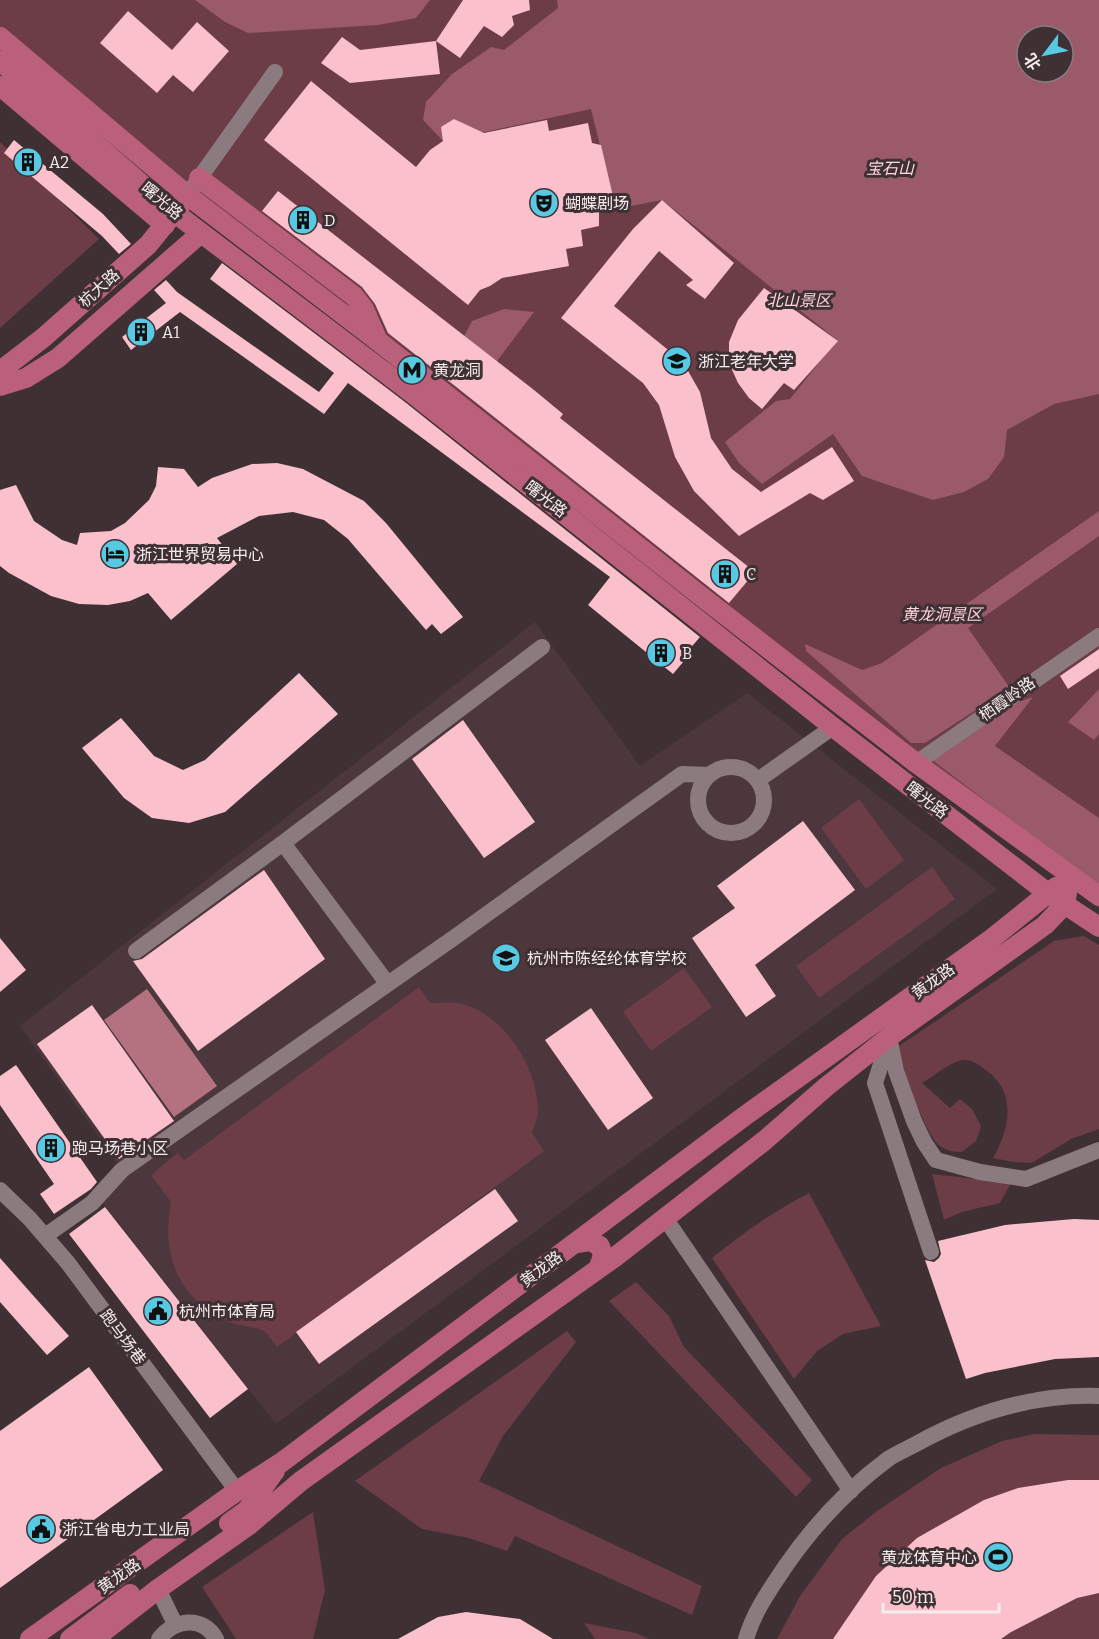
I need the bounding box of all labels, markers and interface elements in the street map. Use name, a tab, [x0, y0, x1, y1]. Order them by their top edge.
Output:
north arrow	[1015, 24, 1075, 84]
text: 北	[1020, 50, 1045, 74]
building icon: A2	[12, 146, 44, 178]
place label: A2	[49, 153, 69, 172]
park label: 宝石山	[866, 159, 915, 178]
street label: 曙光路	[138, 178, 186, 224]
theatre icon: 蝴蝶剧场	[528, 187, 560, 219]
place label: 蝴蝶剧场	[565, 194, 629, 213]
building icon: D	[287, 204, 319, 236]
place label: D	[324, 211, 336, 230]
street label: 杭大路	[75, 265, 123, 311]
park label: 北山景区	[767, 291, 833, 310]
building icon: A1	[125, 316, 157, 348]
place label: A1	[162, 323, 180, 342]
school or university icon: 浙江老年大学	[661, 345, 693, 377]
place label: 浙江老年大学	[698, 352, 794, 371]
metro station icon: 黄龙洞	[396, 354, 428, 386]
place label: 黄龙洞	[433, 361, 481, 380]
street label: 曙光路	[521, 477, 571, 521]
hotel icon: 浙江世界贸易中心	[99, 538, 131, 570]
place label: 浙江世界贸易中心	[136, 545, 264, 564]
building icon: C	[709, 558, 741, 590]
place label: C	[746, 565, 756, 584]
park label: 黄龙洞景区	[902, 605, 984, 624]
building icon: B	[645, 637, 677, 669]
place label: B	[682, 644, 692, 663]
street label: 栖霞岭路	[975, 673, 1039, 725]
street label: 曙光路	[902, 778, 952, 822]
school or university icon: 杭州市陈经纶体育学校	[490, 942, 522, 974]
place label: 杭州市陈经纶体育学校	[527, 949, 687, 968]
street label: 黄龙路	[908, 959, 958, 1003]
building icon: 跑马场巷小区	[35, 1132, 67, 1164]
place label: 跑马场巷小区	[72, 1139, 168, 1158]
street label: 黄龙路	[516, 1247, 566, 1291]
public building icon: 杭州市体育局	[142, 1295, 174, 1327]
place label: 杭州市体育局	[179, 1302, 275, 1321]
street label: 跑马场巷	[96, 1306, 150, 1368]
public building icon: 浙江省电力工业局	[25, 1513, 57, 1545]
place label: 浙江省电力工业局	[62, 1520, 190, 1539]
sports icon: 黄龙体育中心	[982, 1541, 1014, 1573]
place label: 黄龙体育中心	[881, 1548, 977, 1567]
street label: 黄龙路	[94, 1554, 144, 1598]
scale bar	[883, 1576, 998, 1614]
text: 50 m	[892, 1586, 934, 1608]

